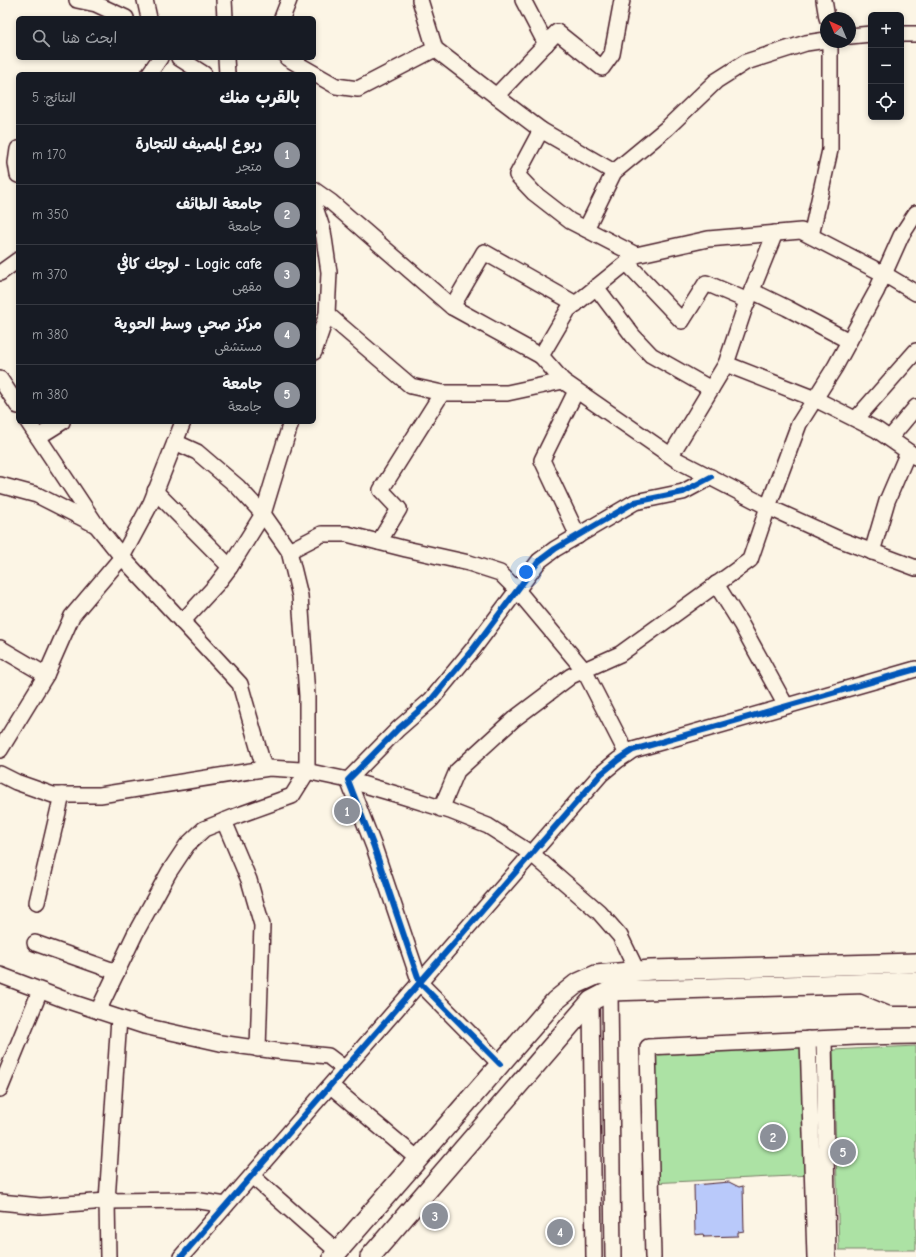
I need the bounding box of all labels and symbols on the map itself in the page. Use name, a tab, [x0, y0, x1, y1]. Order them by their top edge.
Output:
north arrow	[820, 12, 856, 48]
your location	[516, 562, 536, 582]
pin: 1	[334, 796, 360, 826]
pin: 2	[760, 1122, 786, 1152]
pin: 5	[830, 1137, 856, 1167]
pin: 3	[422, 1201, 448, 1231]
pin: 4	[547, 1217, 573, 1247]

